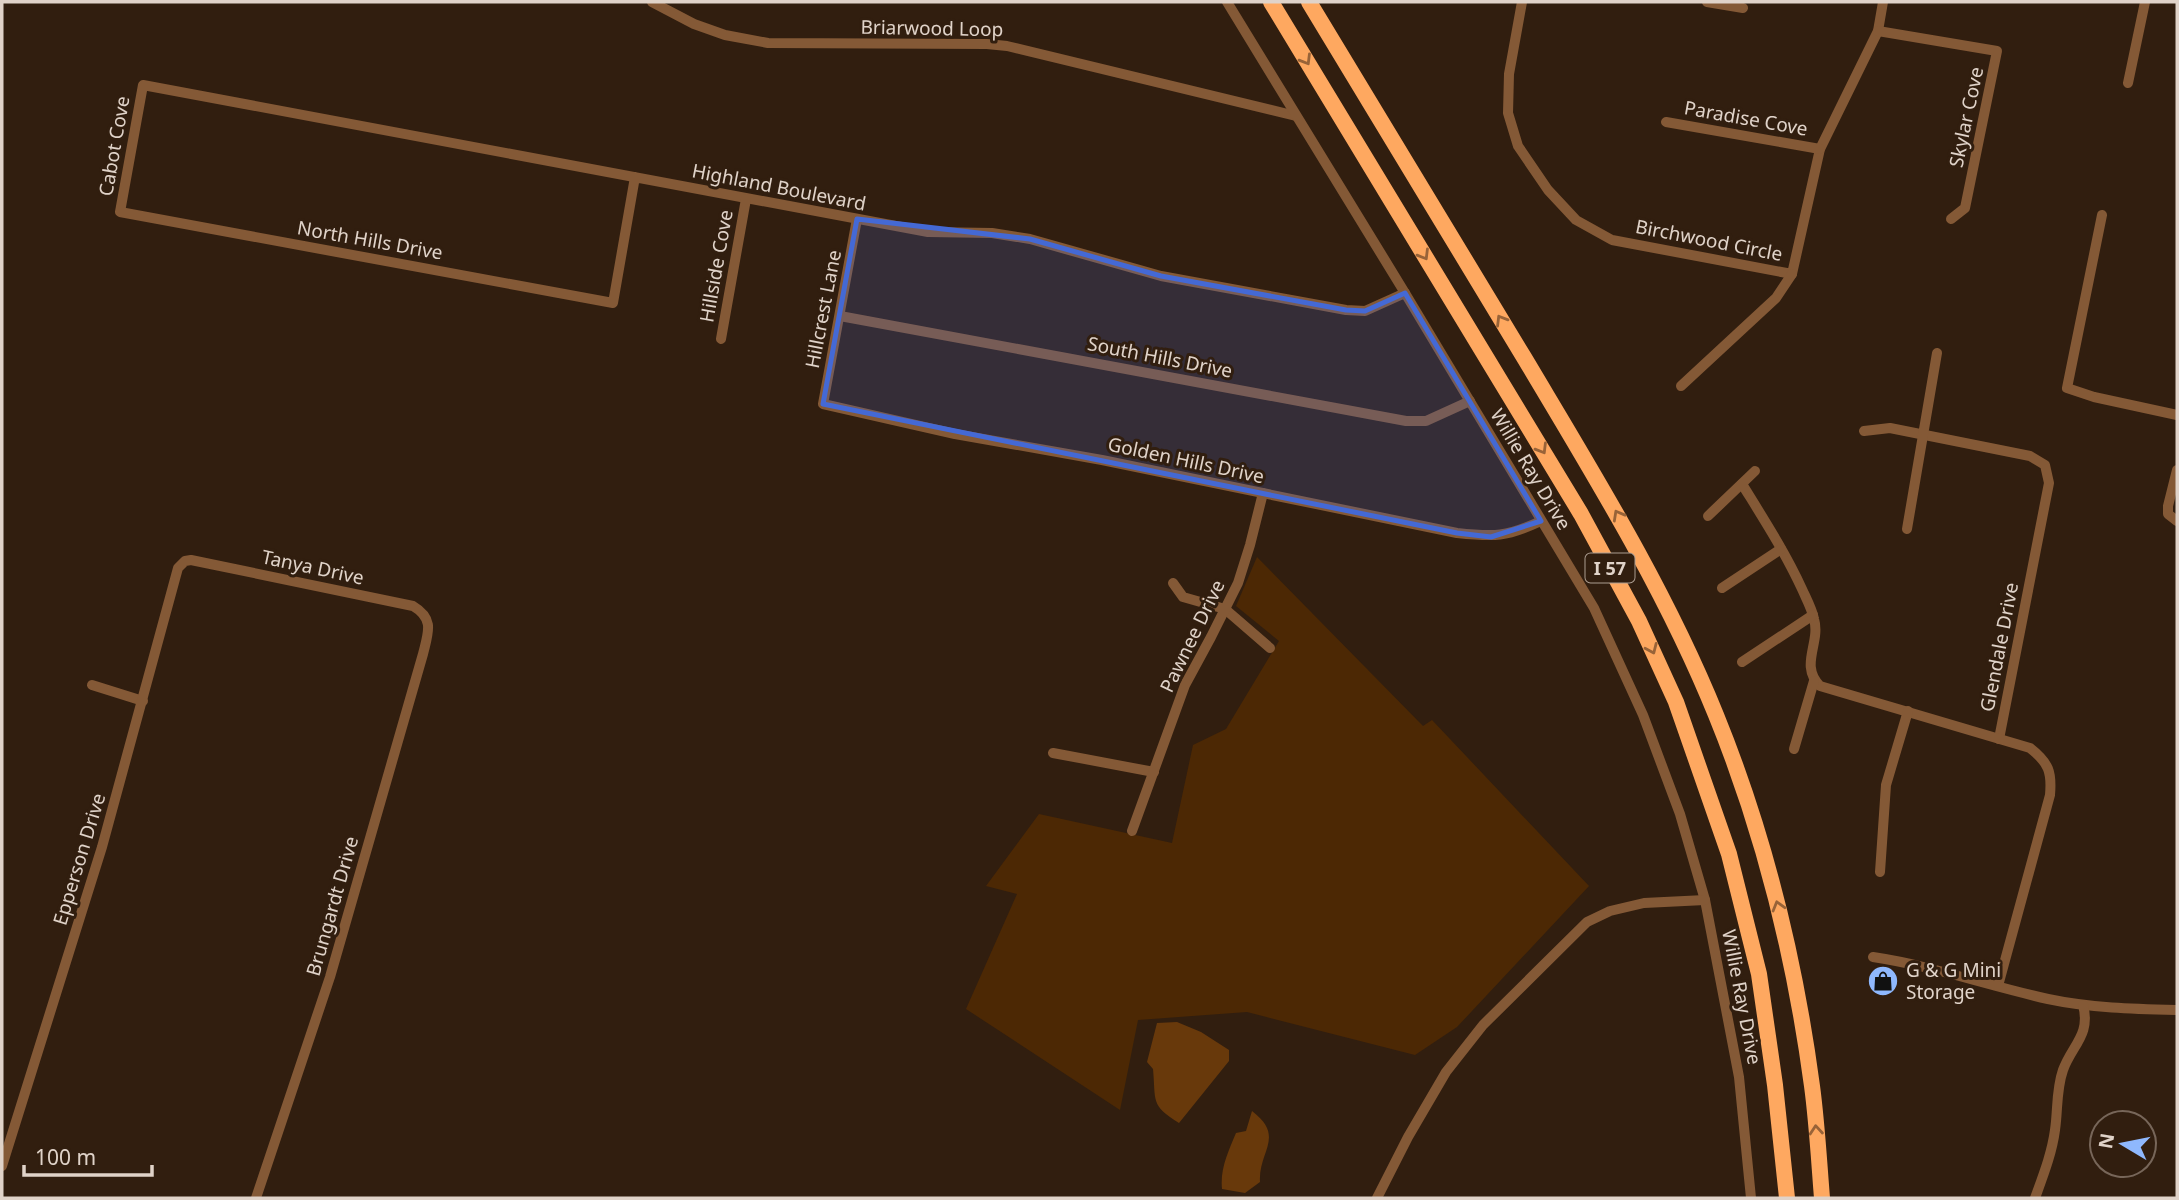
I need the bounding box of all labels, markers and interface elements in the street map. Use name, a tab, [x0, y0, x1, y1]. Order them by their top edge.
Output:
street label: Briarwood Loop	[860, 14, 1004, 42]
one-way arrow	[1298, 53, 1311, 66]
street label: Skylar Cove	[1943, 64, 1989, 170]
street label: Cabot Cove	[92, 94, 136, 198]
street label: Paradise Cove	[1682, 94, 1810, 142]
street label: Highland Boulevard	[690, 157, 868, 217]
street label: Hillside Cove	[693, 208, 739, 324]
street label: Birchwood Circle	[1633, 213, 1785, 267]
street label: North Hills Drive	[295, 214, 445, 266]
one-way arrow	[1416, 247, 1429, 260]
street label: Hillcrest Lane	[799, 248, 847, 370]
one-way arrow	[1496, 315, 1509, 328]
street label: South Hills Drive	[1085, 330, 1235, 384]
street label: Willie Ray Drive	[1485, 404, 1577, 534]
street label: Golden Hills Drive	[1105, 431, 1267, 489]
one-way arrow	[1534, 442, 1547, 455]
one-way arrow	[1613, 510, 1626, 523]
street label: Tanya Drive	[260, 544, 366, 590]
road number: I 57	[1586, 554, 1634, 582]
street label: Pawnee Drive	[1154, 575, 1230, 697]
street label: Glendale Drive	[1974, 580, 2024, 714]
one-way arrow	[1644, 641, 1658, 654]
street label: Epperson Drive	[47, 790, 111, 928]
street label: Brungardt Drive	[300, 833, 364, 979]
one-way arrow	[1771, 900, 1786, 912]
street label: Willie Ray Drive	[1716, 927, 1768, 1067]
place label: G & G Mini Storage	[1906, 957, 2001, 1005]
shop icon: G & G Mini Storage	[1866, 964, 1900, 998]
north arrow	[2088, 1109, 2158, 1179]
one-way arrow	[1809, 1124, 1824, 1135]
text: N	[2092, 1131, 2120, 1151]
scale bar	[24, 1134, 152, 1178]
text: 100 m	[35, 1143, 96, 1171]

